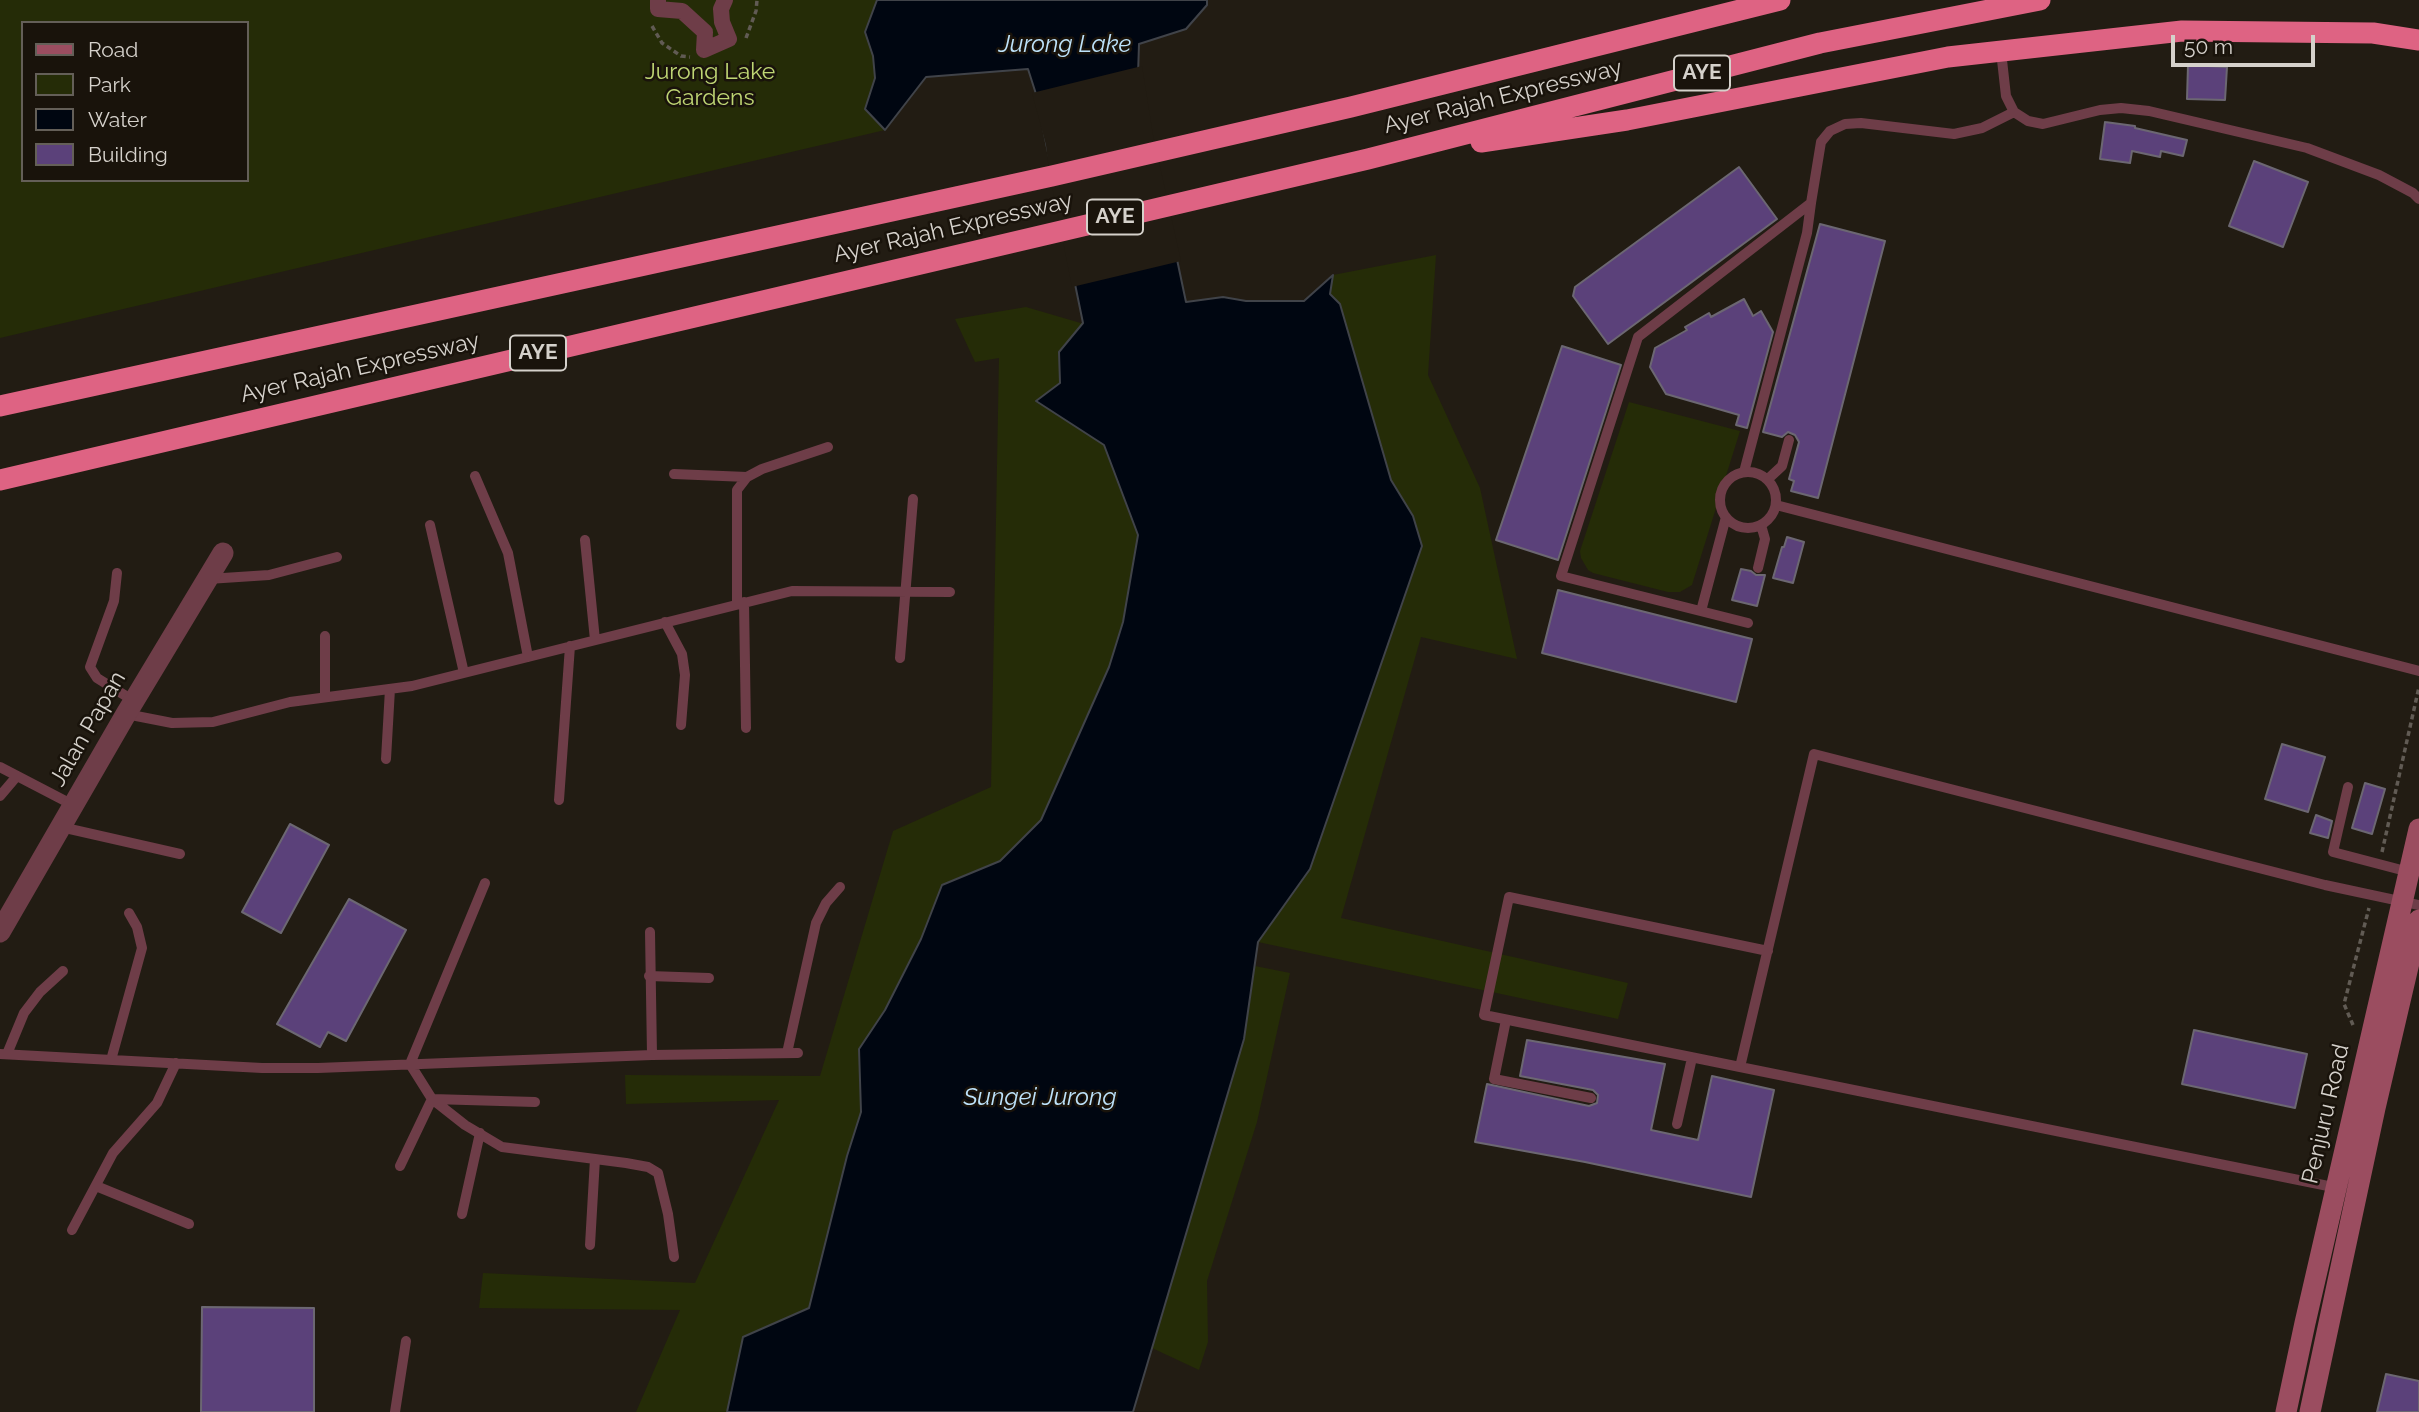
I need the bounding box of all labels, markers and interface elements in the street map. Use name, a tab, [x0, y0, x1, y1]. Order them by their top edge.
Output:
legend	[21, 21, 248, 182]
scale bar	[2174, 21, 2318, 65]
water label: Jurong Lake	[999, 31, 1131, 59]
text: 50 m	[2184, 34, 2233, 59]
text: Road	[88, 37, 138, 62]
street label: Ayer Rajah Expressway	[1381, 54, 1625, 140]
road number: AYE	[1674, 56, 1730, 90]
park label: Jurong Lake Gardens	[645, 58, 775, 112]
text: Park	[88, 72, 131, 97]
text: Water	[88, 107, 147, 132]
text: Building	[88, 142, 168, 167]
street label: Ayer Rajah Expressway	[831, 187, 1075, 269]
road number: AYE	[1087, 200, 1143, 234]
street label: Ayer Rajah Expressway	[238, 327, 482, 409]
road number: AYE	[510, 336, 566, 370]
street label: Jalan Papan	[44, 667, 132, 791]
street label: Penjuru Road	[2297, 1041, 2355, 1187]
water label: Sungei Jurong	[963, 1084, 1117, 1112]

